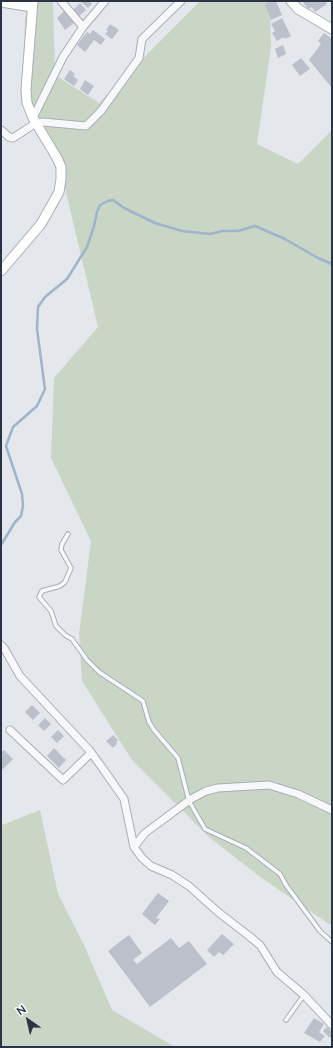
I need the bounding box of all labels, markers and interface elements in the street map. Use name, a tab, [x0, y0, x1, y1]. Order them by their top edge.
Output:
north arrow	[8, 1000, 48, 1040]
text: N	[14, 1002, 28, 1017]

